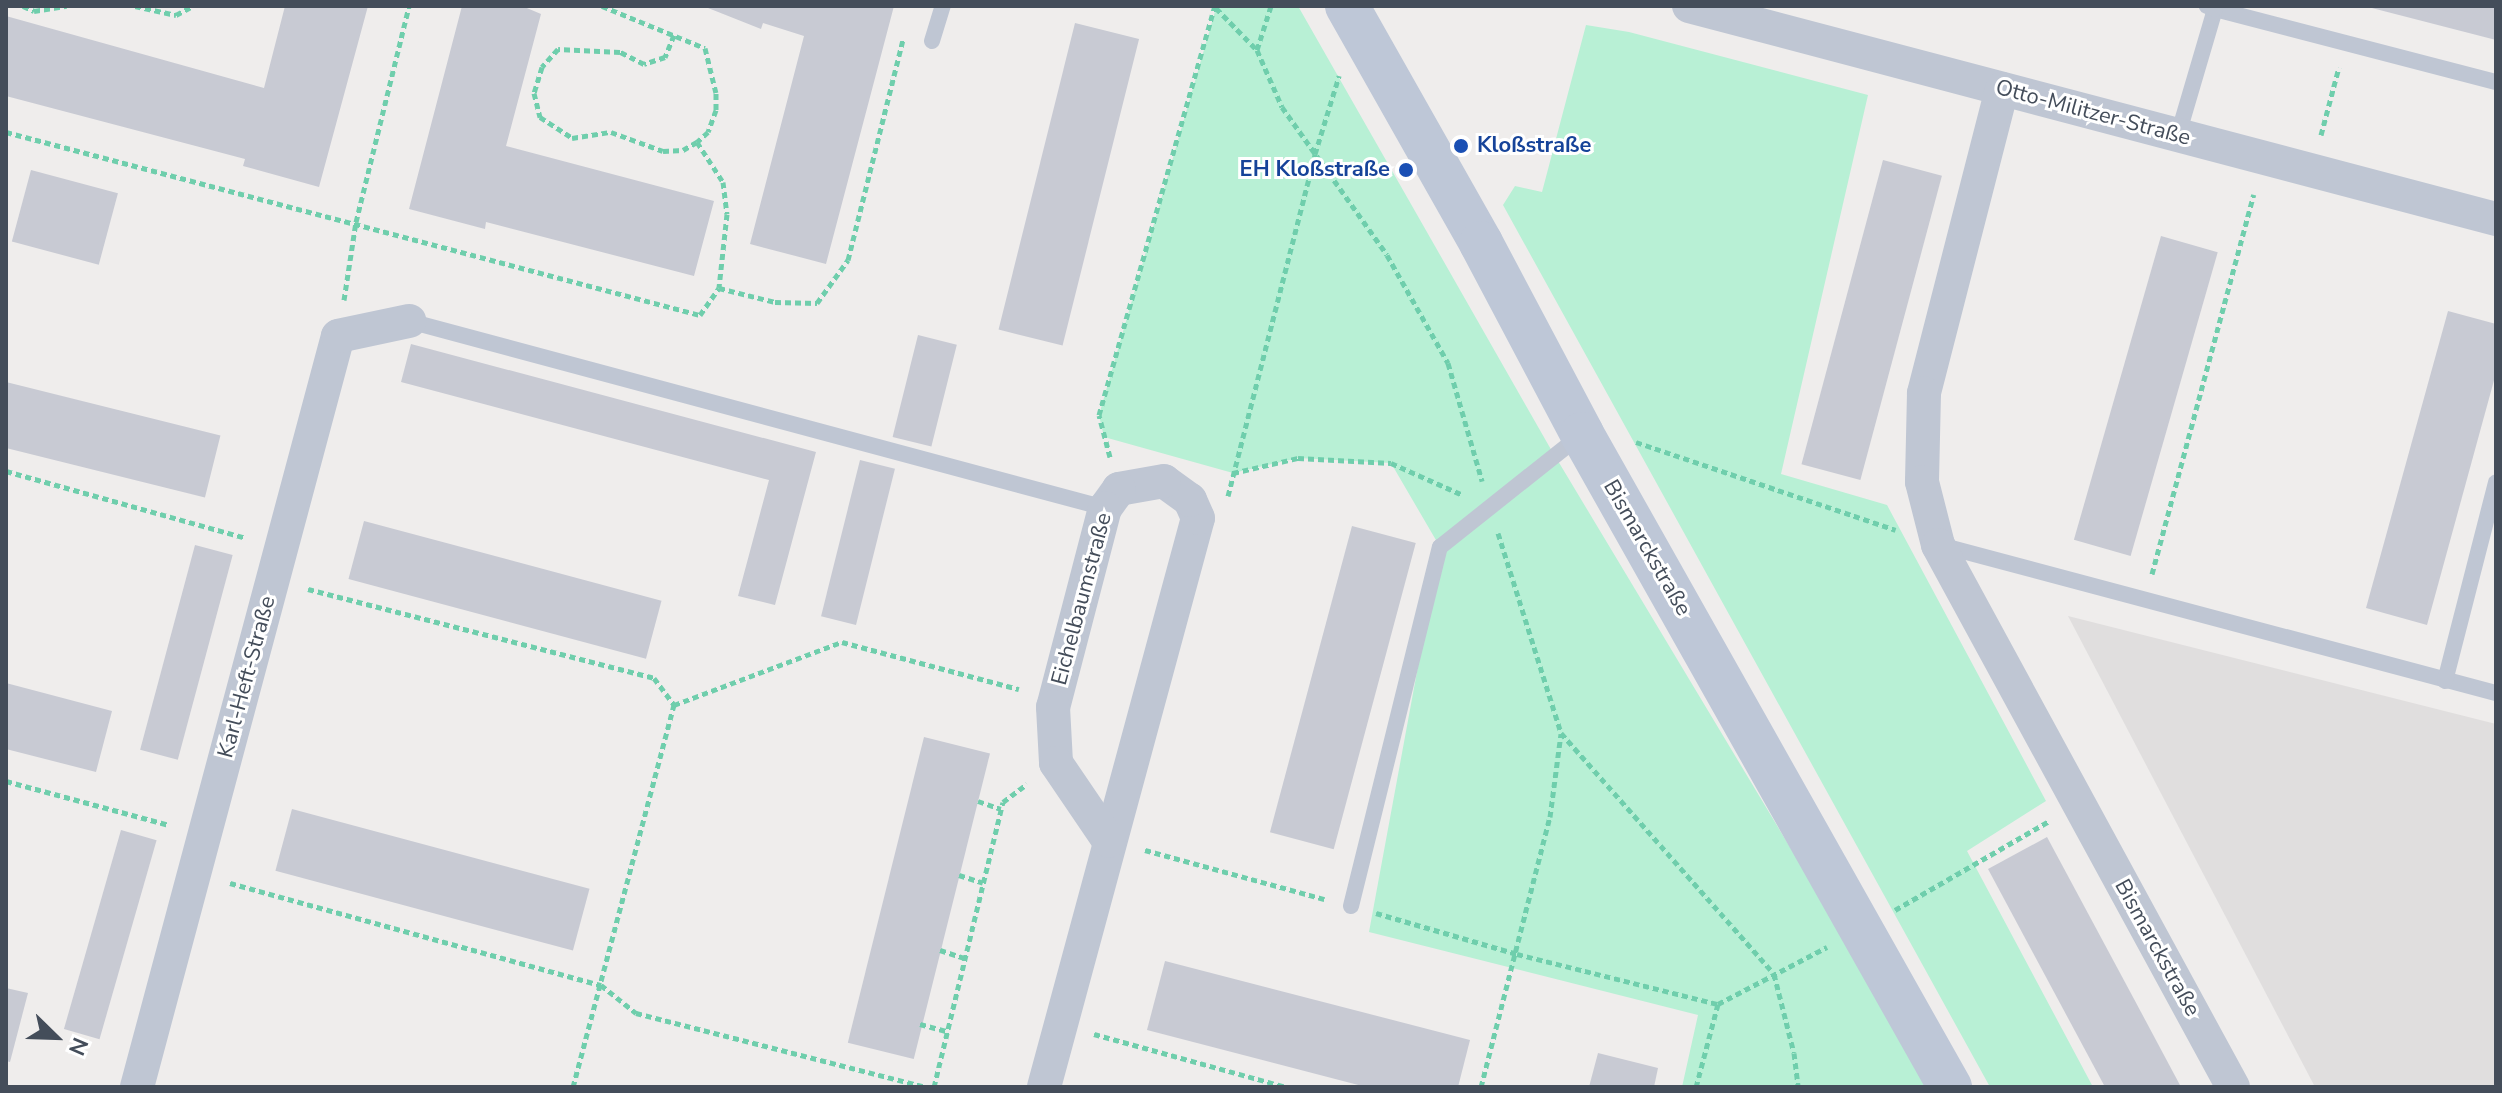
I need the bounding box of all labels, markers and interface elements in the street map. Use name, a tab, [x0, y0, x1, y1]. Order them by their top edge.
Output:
street label: Otto-Militzer-Straße	[1993, 74, 2193, 152]
place label: Kloßstraße	[1477, 133, 1591, 159]
marker: Kloßstraße	[1452, 137, 1470, 155]
place label: EH Kloßstraße	[1240, 157, 1390, 183]
marker: EH Kloßstraße	[1397, 161, 1415, 179]
street label: Bismarckstraße	[1597, 475, 1697, 621]
street label: Eichelbaumstraße	[1046, 510, 1118, 688]
street label: Karl-Heft-Straße	[213, 593, 281, 761]
street label: Bismarckstraße	[2108, 875, 2206, 1021]
north arrow	[16, 997, 96, 1077]
text: N	[61, 1033, 95, 1060]

